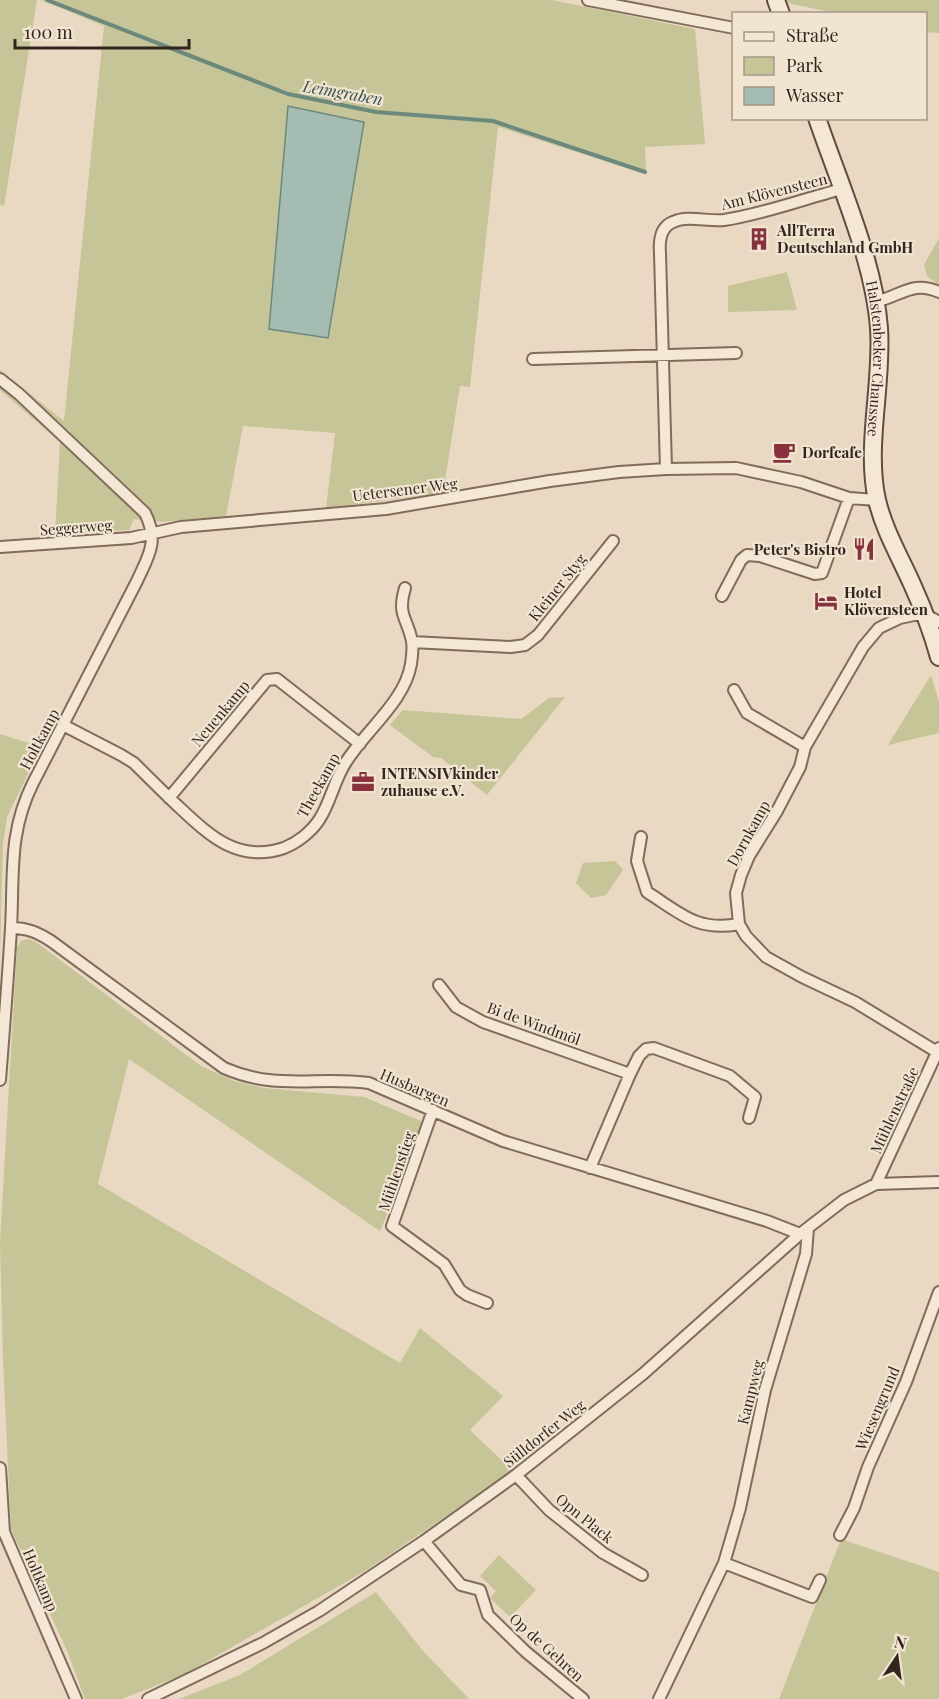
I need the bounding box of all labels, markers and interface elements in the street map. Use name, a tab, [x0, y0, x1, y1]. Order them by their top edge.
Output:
scale bar	[15, 12, 189, 50]
legend	[732, 12, 927, 120]
text: 100 m	[24, 20, 73, 44]
text: Straße	[786, 23, 839, 47]
text: Park	[786, 53, 823, 77]
water label: Leimgraben	[301, 75, 384, 109]
text: Wasser	[785, 83, 844, 107]
street label: Am Klövensteen	[718, 168, 829, 214]
place label: AllTerra Deutschland GmbH	[776, 220, 913, 257]
building icon: AllTerra Deutschland GmbH	[746, 226, 772, 252]
street label: Halstenbeker Chaussee	[862, 278, 890, 437]
cafe icon: Dorfcafe	[771, 439, 797, 465]
place label: Dorfcafe	[802, 442, 862, 462]
street label: Uetersener Weg	[351, 473, 459, 505]
street label: Seggerweg	[39, 514, 113, 540]
restaurant icon: Peter's Bistro	[851, 536, 877, 562]
place label: Peter's Bistro	[754, 539, 846, 559]
street label: Kleiner Styg	[524, 549, 590, 625]
place label: Hotel Klövensteen	[844, 582, 929, 619]
hotel icon: Hotel Klövensteen	[813, 588, 839, 614]
street label: Neuenkamp	[186, 675, 254, 750]
street label: Holtkamp	[15, 705, 64, 773]
street label: Theekamp	[292, 749, 344, 821]
place label: INTENSIVkinder zuhause e.V.	[381, 763, 498, 800]
office icon: INTENSIVkinder zuhause e.V.	[350, 769, 376, 795]
street label: Dornkamp	[722, 796, 774, 869]
street label: Bi de Windmöl	[485, 997, 583, 1049]
street label: Husbargen	[377, 1063, 453, 1111]
street label: Mühlenstraße	[865, 1063, 923, 1157]
street label: Mühlenstieg	[373, 1128, 419, 1214]
street label: Kampweg	[732, 1357, 768, 1427]
street label: Wiesengrund	[850, 1363, 904, 1454]
street label: Sülldorfer Weg	[499, 1395, 589, 1471]
street label: Opn Plack	[552, 1489, 618, 1548]
street label: Holtkamp	[19, 1546, 63, 1615]
street label: Op de Gehren	[506, 1608, 588, 1686]
north arrow	[867, 1627, 927, 1687]
text: N	[892, 1630, 909, 1654]

